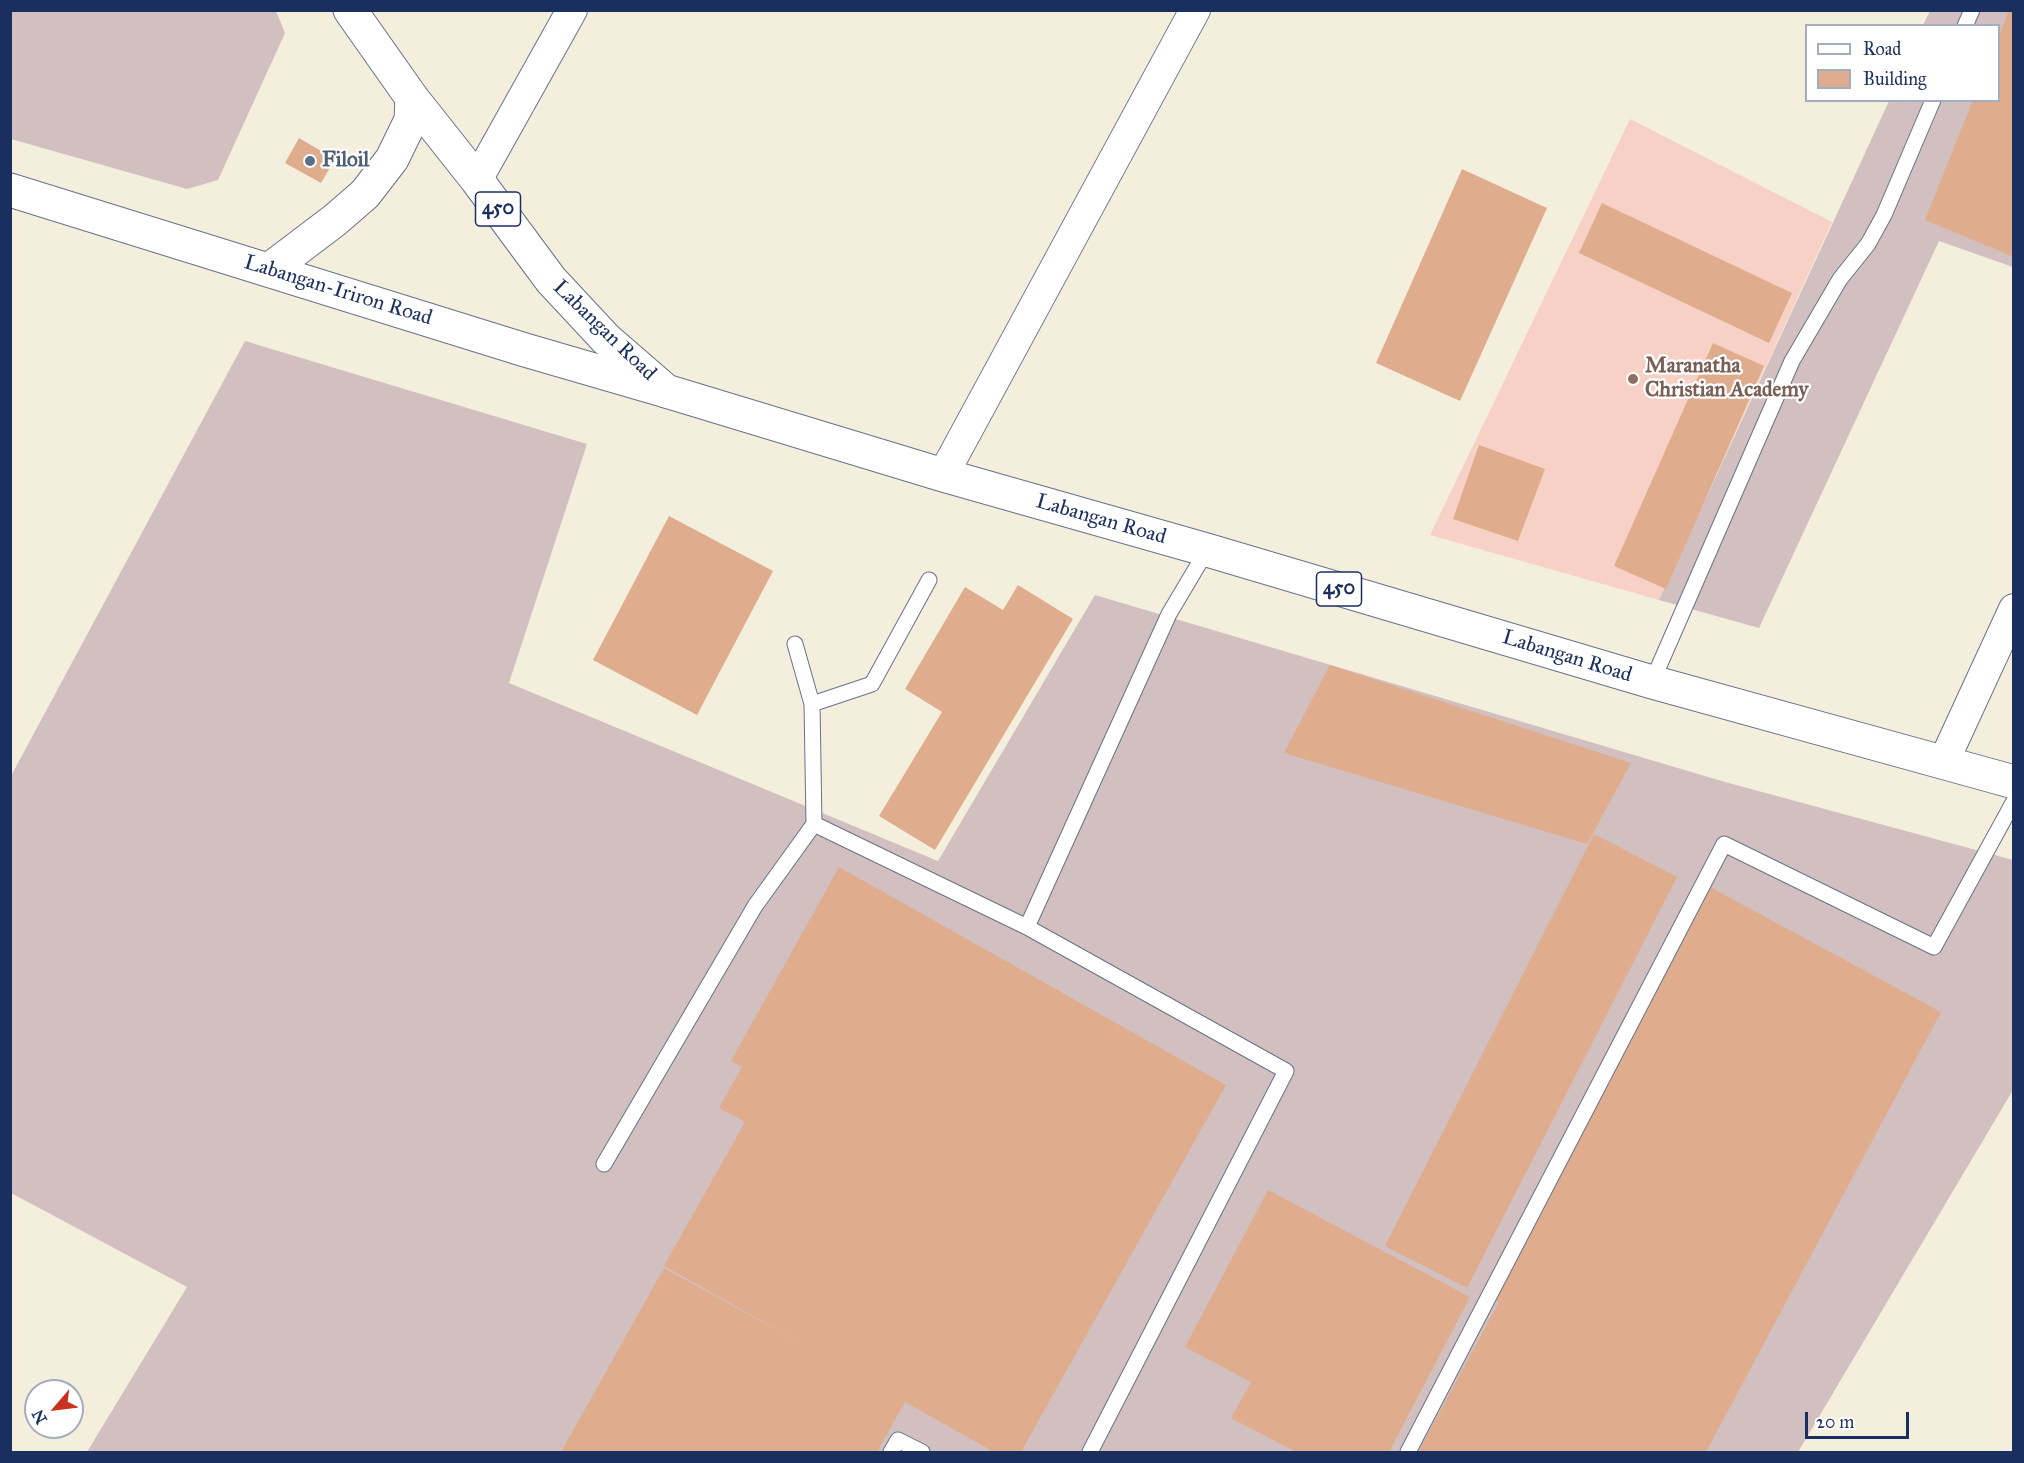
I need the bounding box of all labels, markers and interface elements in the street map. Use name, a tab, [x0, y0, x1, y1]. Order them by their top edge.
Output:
legend	[1805, 24, 2000, 102]
text: Road	[1863, 38, 1901, 60]
text: Building	[1863, 68, 1926, 90]
place label: Filoil	[322, 148, 369, 174]
marker: Filoil	[303, 154, 317, 168]
road number: 450	[476, 192, 520, 226]
street label: Labangan-Iriron Road	[241, 250, 435, 332]
street label: Labangan Road	[547, 275, 661, 387]
place label: Maranatha Christian Academy	[1645, 354, 1808, 404]
marker: Maranatha Christian Academy	[1626, 372, 1640, 386]
street label: Labangan Road	[1033, 489, 1169, 551]
road number: 450	[1316, 572, 1362, 606]
street label: Labangan Road	[1499, 625, 1635, 689]
north arrow	[24, 1379, 84, 1439]
scale bar	[1808, 1400, 1912, 1438]
text: N	[28, 1406, 51, 1427]
text: 20 m	[1816, 1411, 1854, 1433]

